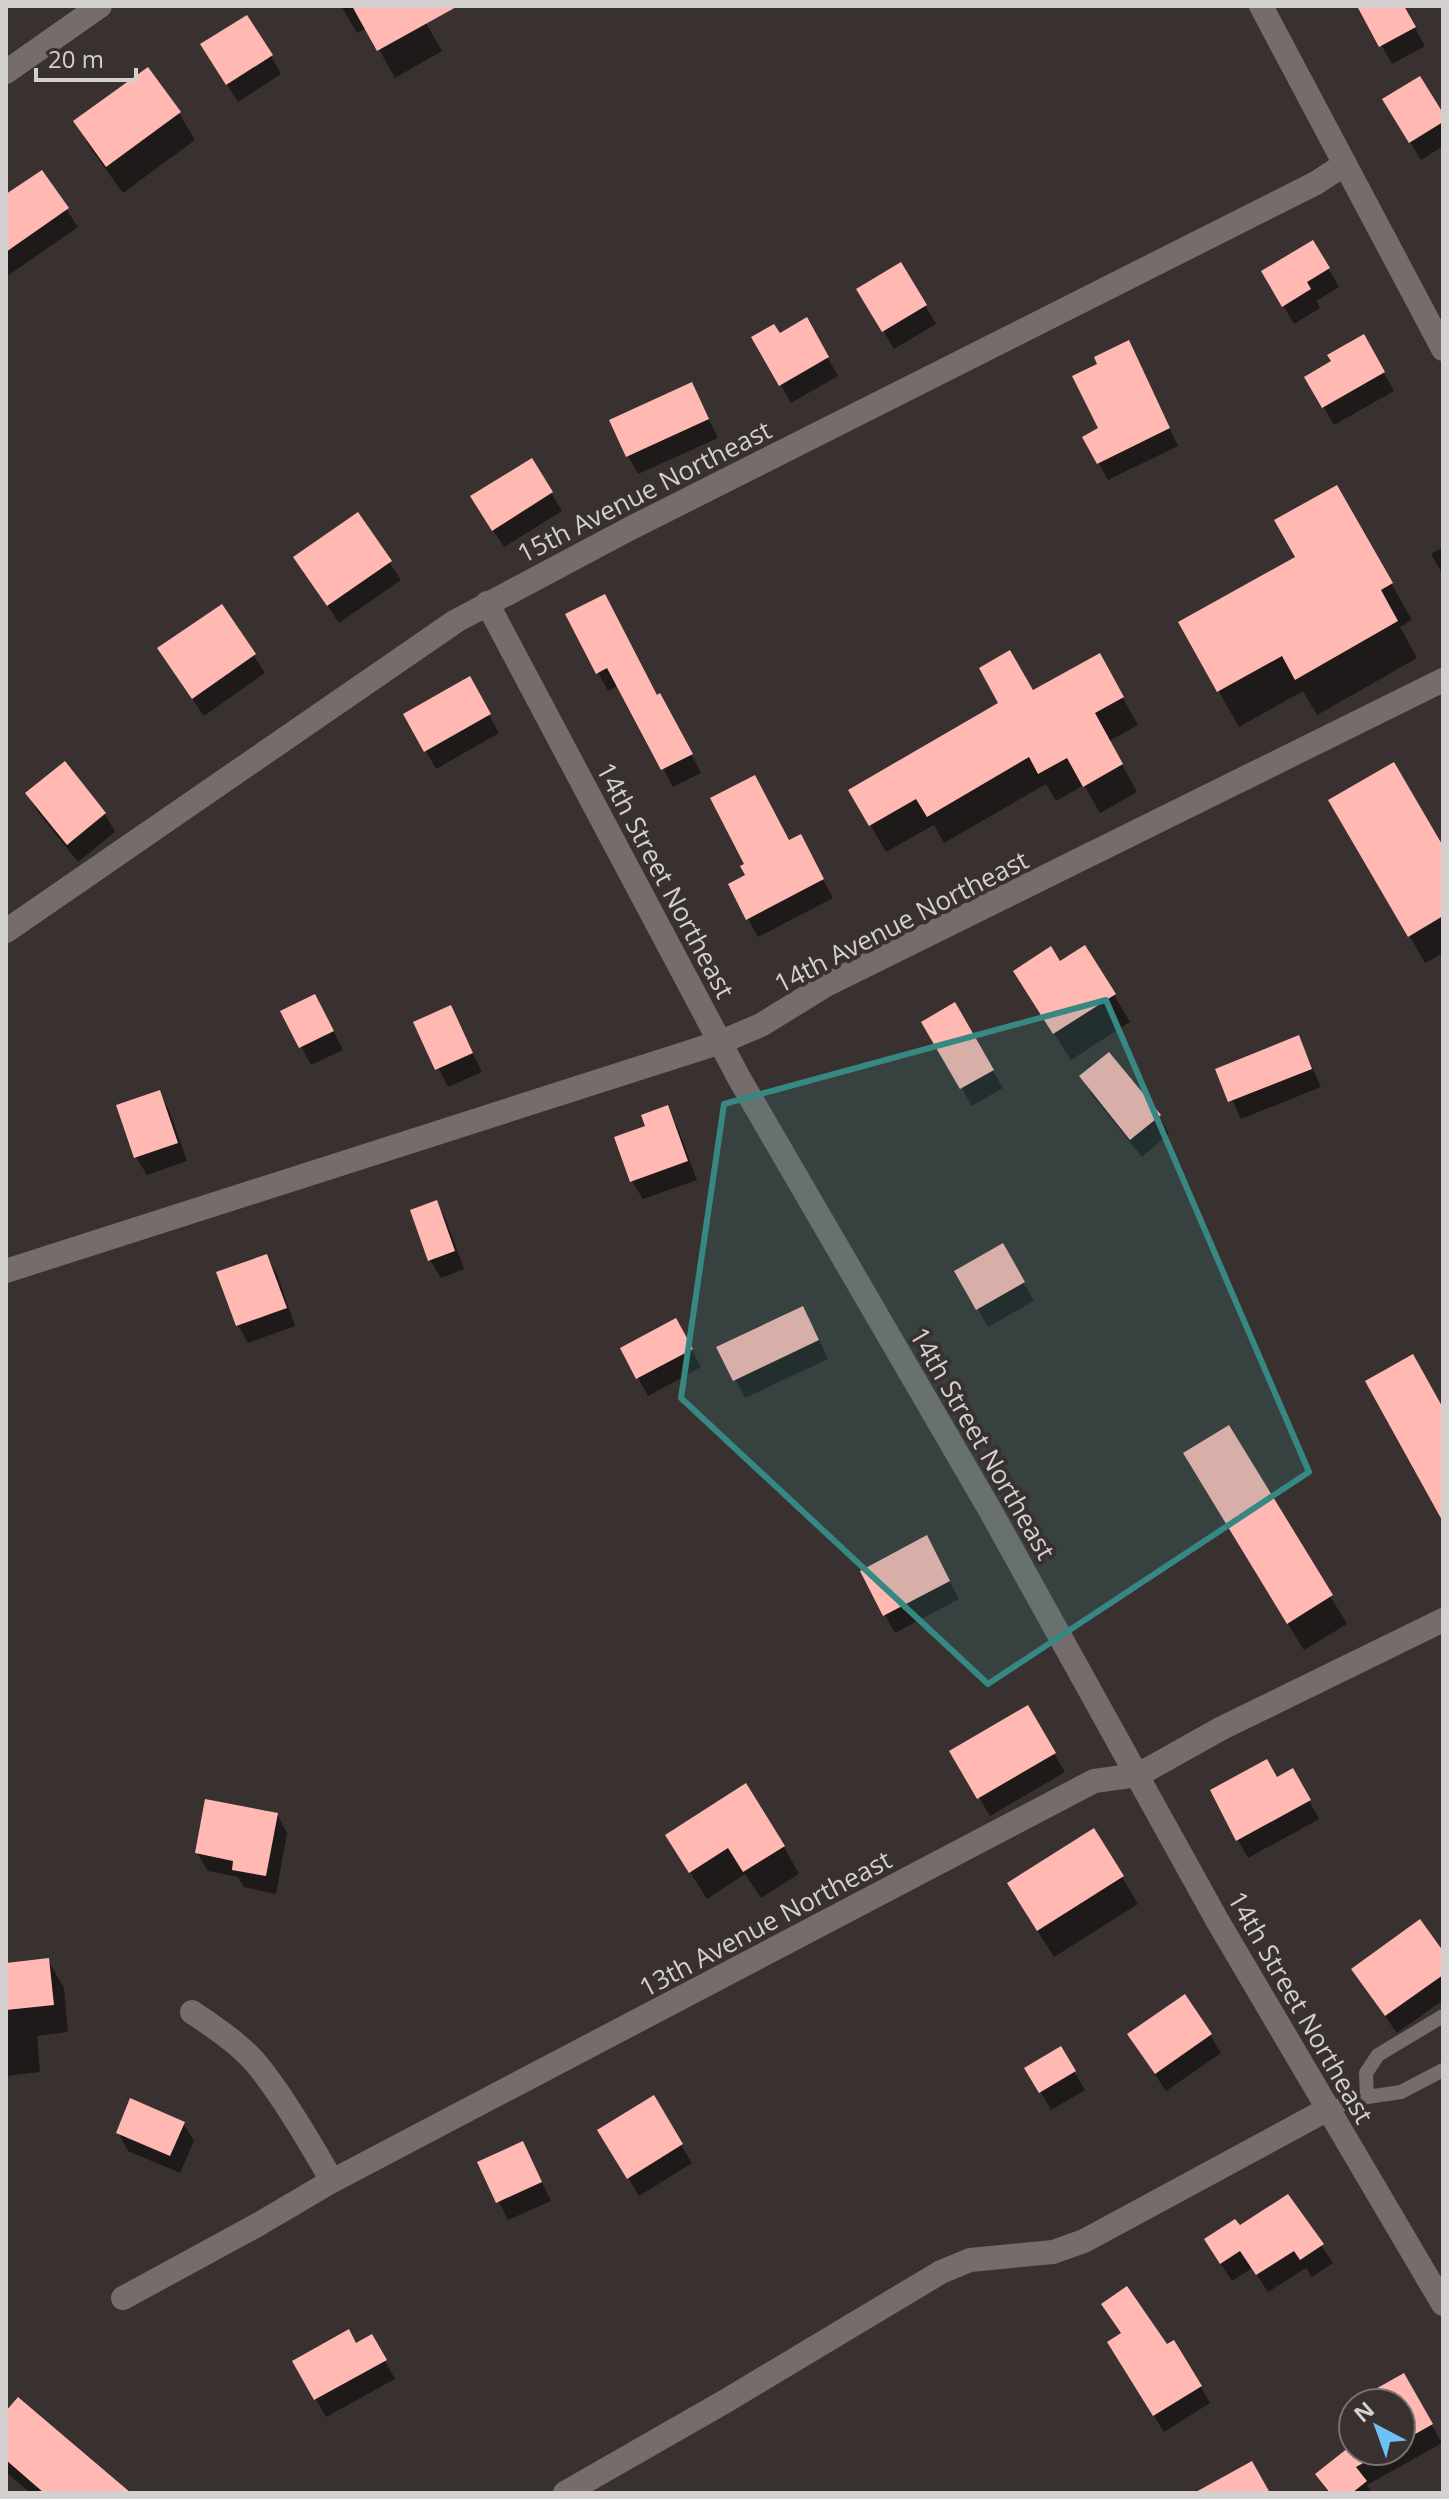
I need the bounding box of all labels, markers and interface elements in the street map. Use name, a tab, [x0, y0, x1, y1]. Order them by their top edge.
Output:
scale bar	[36, 32, 136, 82]
text: 20 m	[48, 42, 104, 75]
street label: 15th Avenue Northeast	[511, 411, 777, 571]
street label: 14th Street Northeast	[588, 756, 744, 1004]
street label: 14th Avenue Northeast	[768, 841, 1034, 1001]
street label: 14th Street Northeast	[902, 1320, 1064, 1566]
street label: 13th Avenue Northeast	[633, 1841, 897, 2005]
street label: 14th Street Northeast	[1220, 1884, 1382, 2130]
north arrow	[1337, 2387, 1417, 2467]
text: N	[1347, 2394, 1380, 2428]

